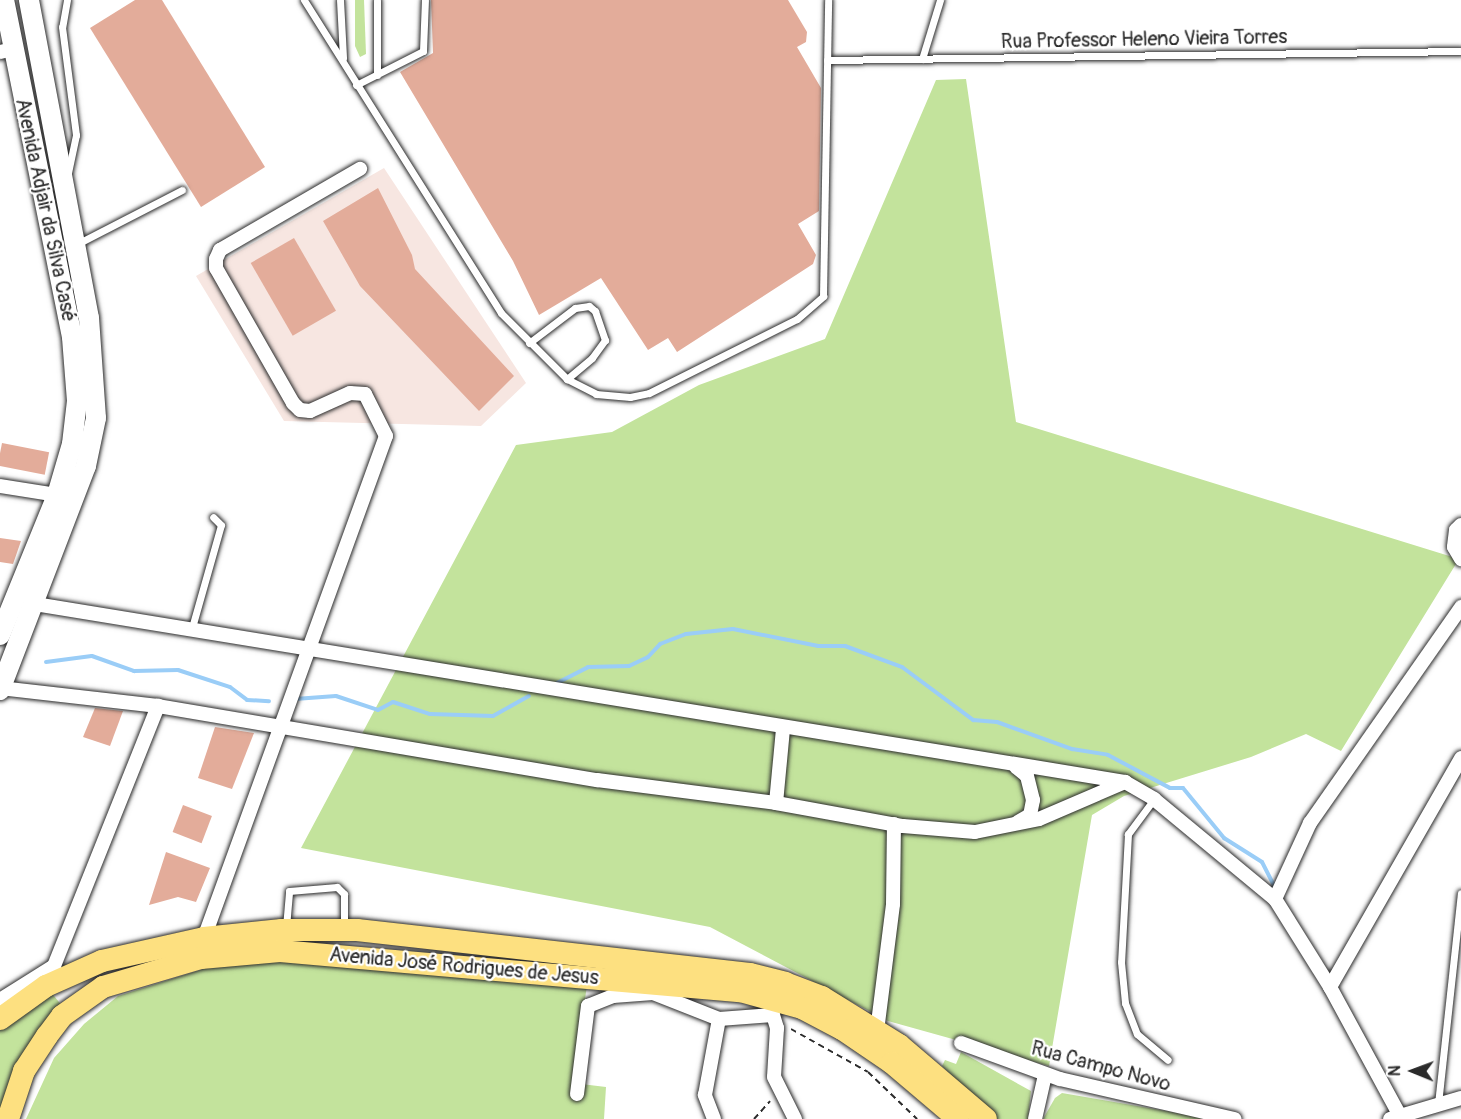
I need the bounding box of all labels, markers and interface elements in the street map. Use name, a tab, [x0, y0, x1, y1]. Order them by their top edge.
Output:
street label: Rua Professor Heleno Vieira Torres	[1001, 25, 1287, 53]
street label: Avenida Adjair da Silva Casé	[11, 96, 81, 324]
street label: Avenida José Rodrigues de Jesus	[328, 942, 600, 990]
street label: Rua Campo Novo	[1029, 1036, 1173, 1096]
north arrow	[1383, 1041, 1443, 1101]
text: N	[1385, 1065, 1405, 1076]

